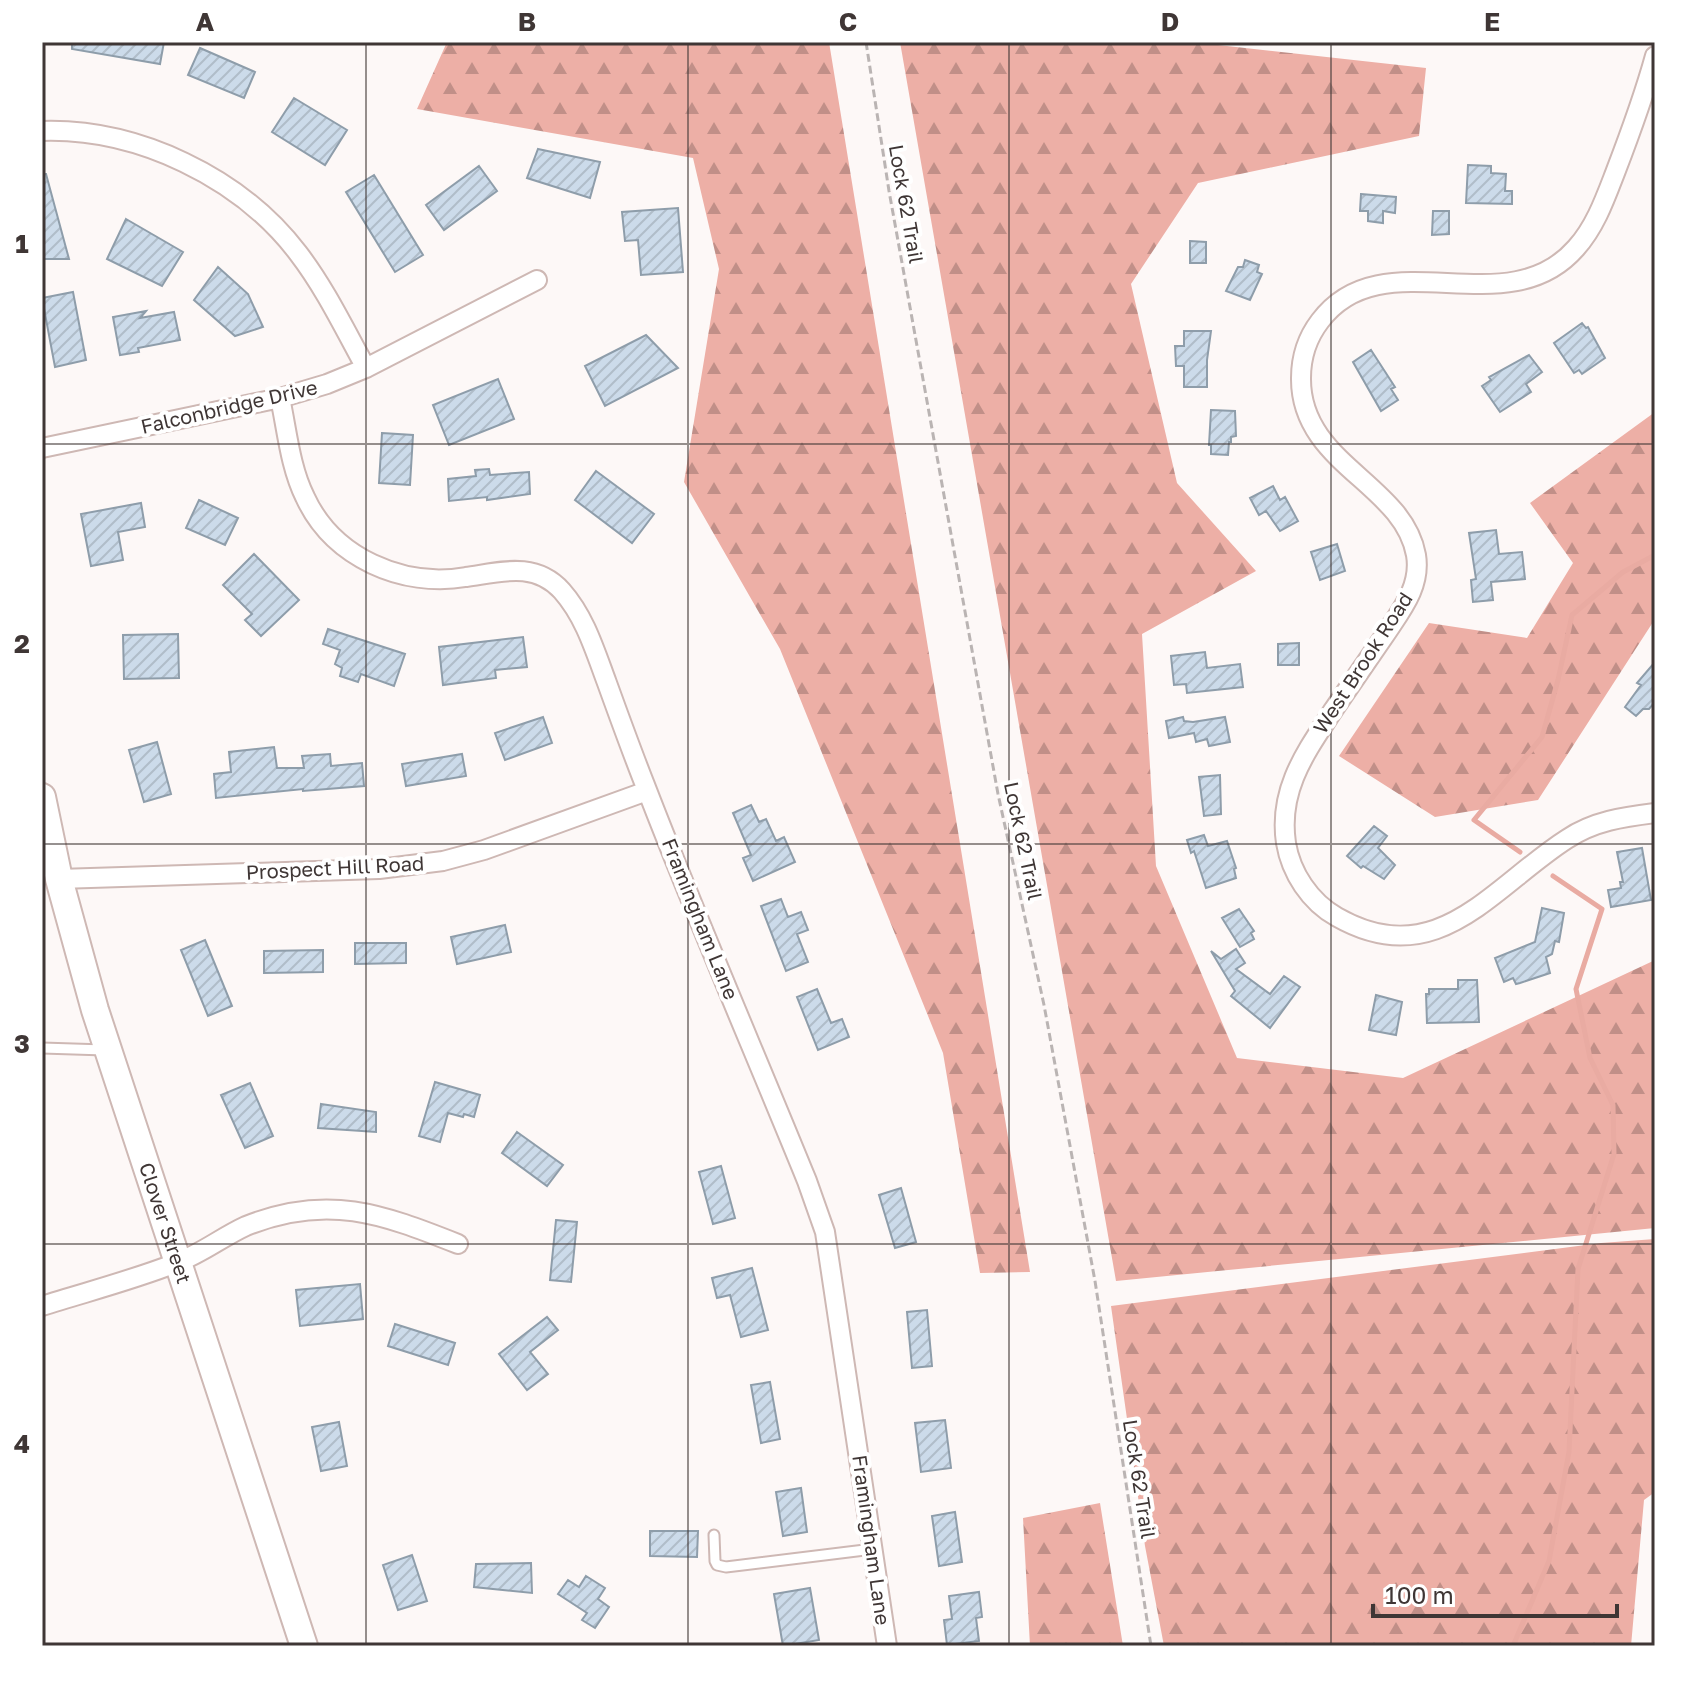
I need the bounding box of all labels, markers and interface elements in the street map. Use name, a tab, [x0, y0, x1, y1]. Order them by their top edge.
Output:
text: A	[196, 6, 215, 37]
text: B	[518, 6, 536, 37]
text: C	[839, 6, 857, 37]
text: D	[1161, 6, 1179, 37]
text: E	[1484, 6, 1500, 37]
street label: Lock 62 Trail	[885, 142, 929, 265]
text: 1	[15, 228, 29, 259]
street label: Falconbridge Drive	[138, 374, 319, 438]
street label: West Brook Road	[1307, 587, 1417, 738]
text: 2	[14, 628, 30, 659]
street label: Lock 62 Trail	[1000, 779, 1048, 902]
street label: Framingham Lane	[658, 835, 744, 1003]
street label: Prospect Hill Road	[245, 850, 425, 884]
text: 3	[14, 1028, 30, 1059]
street label: Clover Street	[135, 1159, 197, 1286]
street label: Lock 62 Trail	[1119, 1418, 1161, 1540]
text: 4	[14, 1428, 30, 1459]
street label: Framingham Lane	[848, 1453, 896, 1626]
scale bar	[1373, 1568, 1617, 1618]
text: 100 m	[1385, 1580, 1454, 1609]

